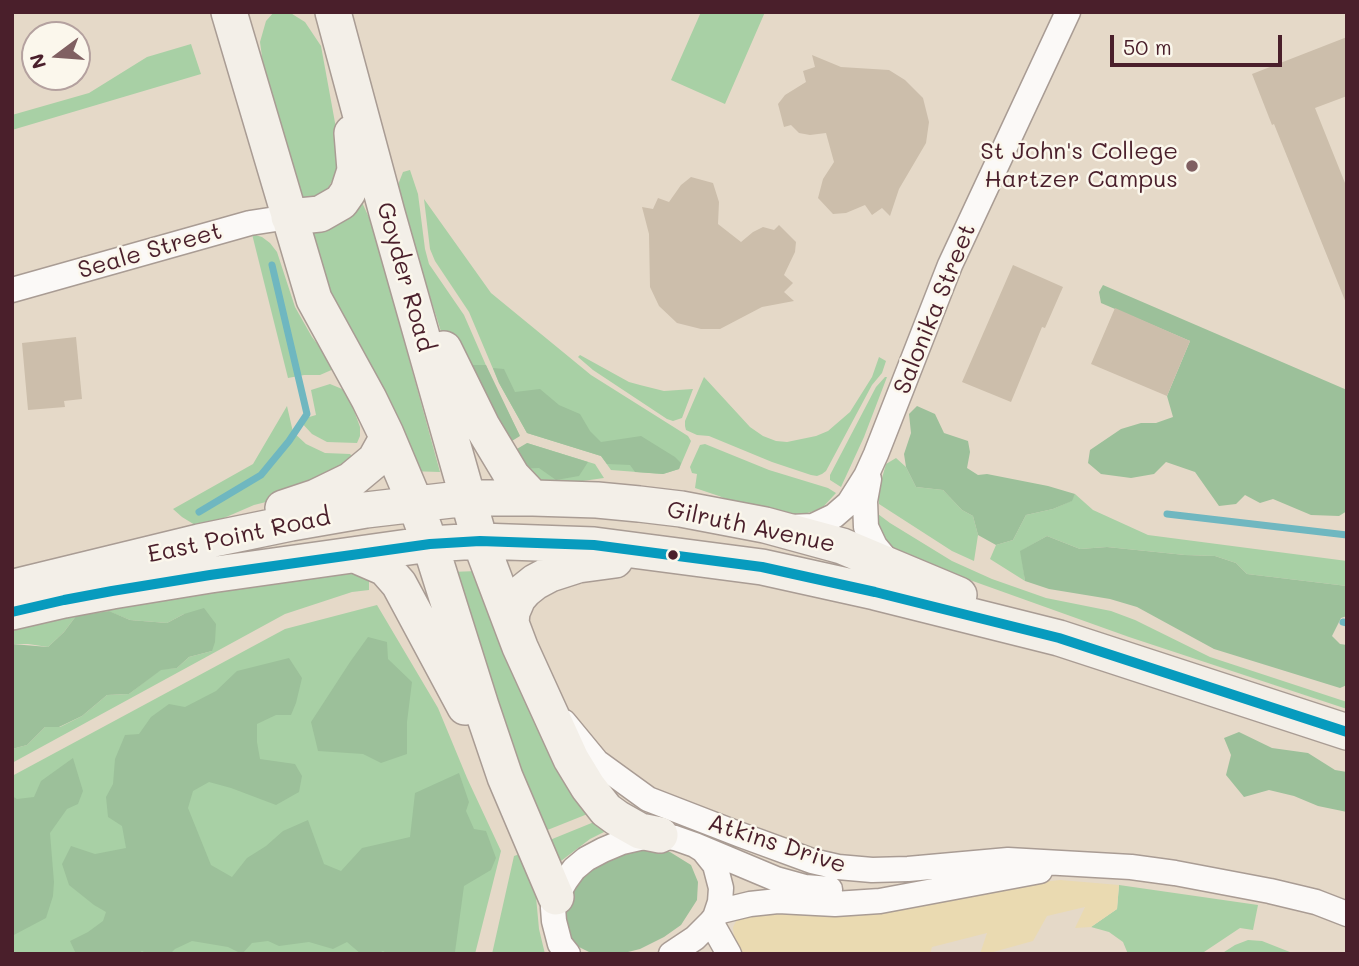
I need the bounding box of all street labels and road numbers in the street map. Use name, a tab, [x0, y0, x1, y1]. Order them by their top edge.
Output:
street label: Goyder Road	[370, 199, 440, 355]
street label: Seale Street	[75, 217, 225, 285]
street label: Salonika Street	[888, 220, 982, 398]
street label: Gilruth Avenue	[664, 495, 838, 559]
street label: East Point Road	[145, 503, 333, 569]
street label: Atkins Drive	[704, 808, 850, 880]

